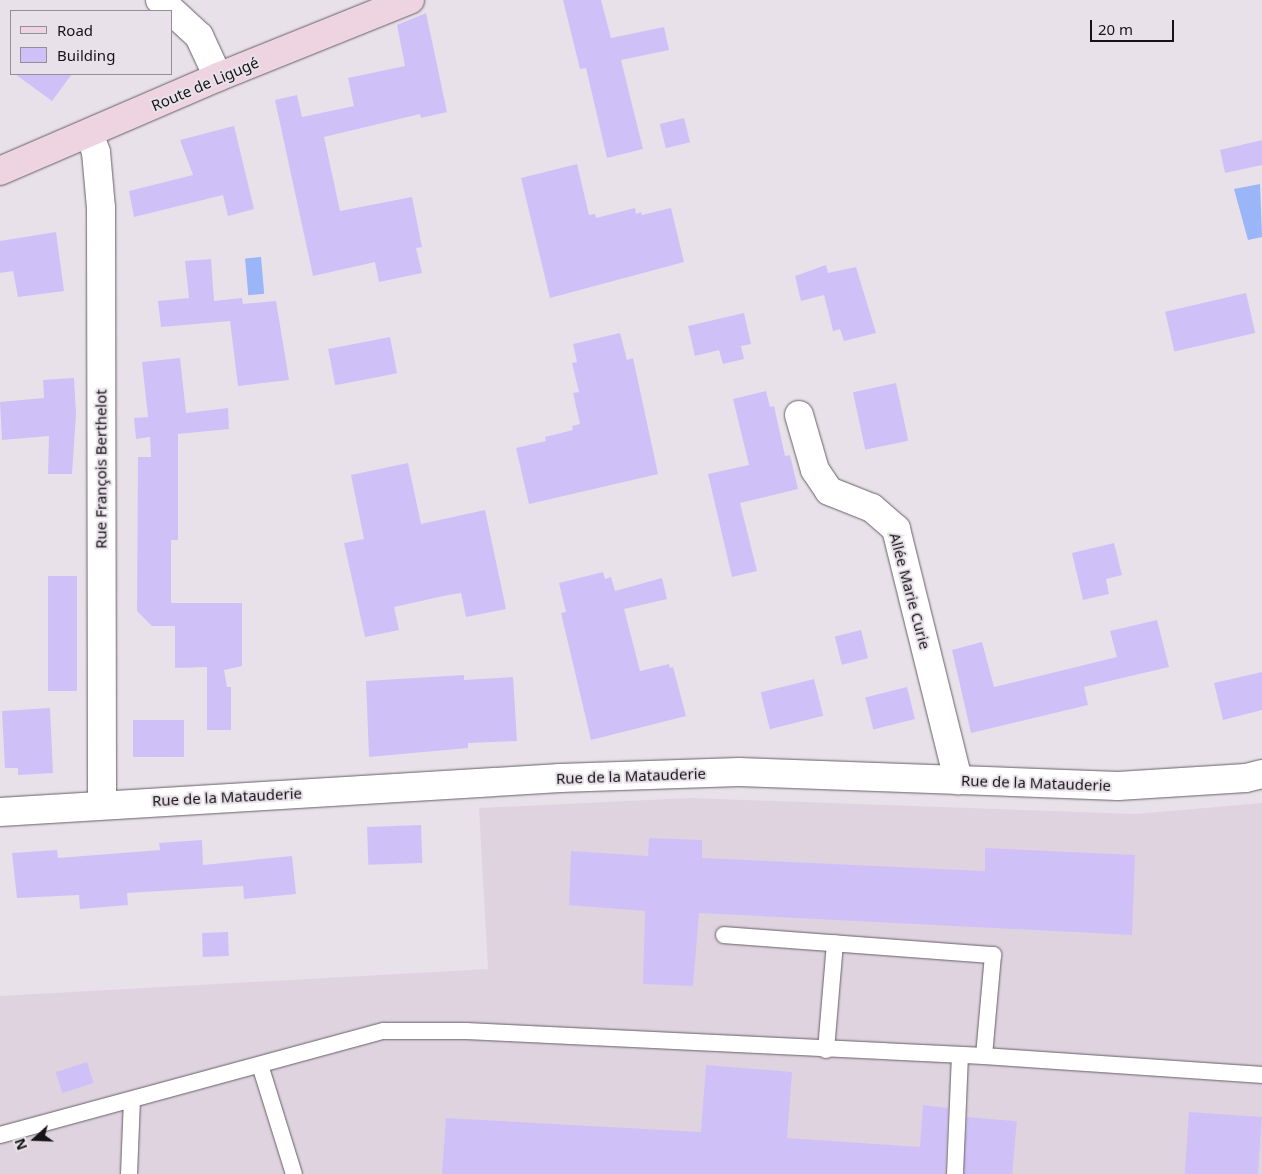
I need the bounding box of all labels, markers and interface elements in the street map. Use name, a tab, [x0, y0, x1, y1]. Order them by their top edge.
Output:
legend	[10, 10, 172, 75]
scale bar	[1092, 10, 1176, 42]
text: 20 m	[1098, 19, 1133, 39]
text: Road	[57, 20, 93, 40]
text: Building	[57, 45, 115, 65]
street label: Route de Ligugé	[149, 53, 261, 115]
street label: Rue François Berthelot	[92, 389, 110, 549]
street label: Allée Marie Curie	[886, 531, 934, 651]
street label: Rue de la Matauderie	[556, 764, 706, 788]
street label: Rue de la Matauderie	[961, 771, 1111, 795]
street label: Rue de la Matauderie	[152, 784, 302, 810]
north arrow	[10, 1114, 60, 1164]
text: N	[10, 1136, 31, 1153]

